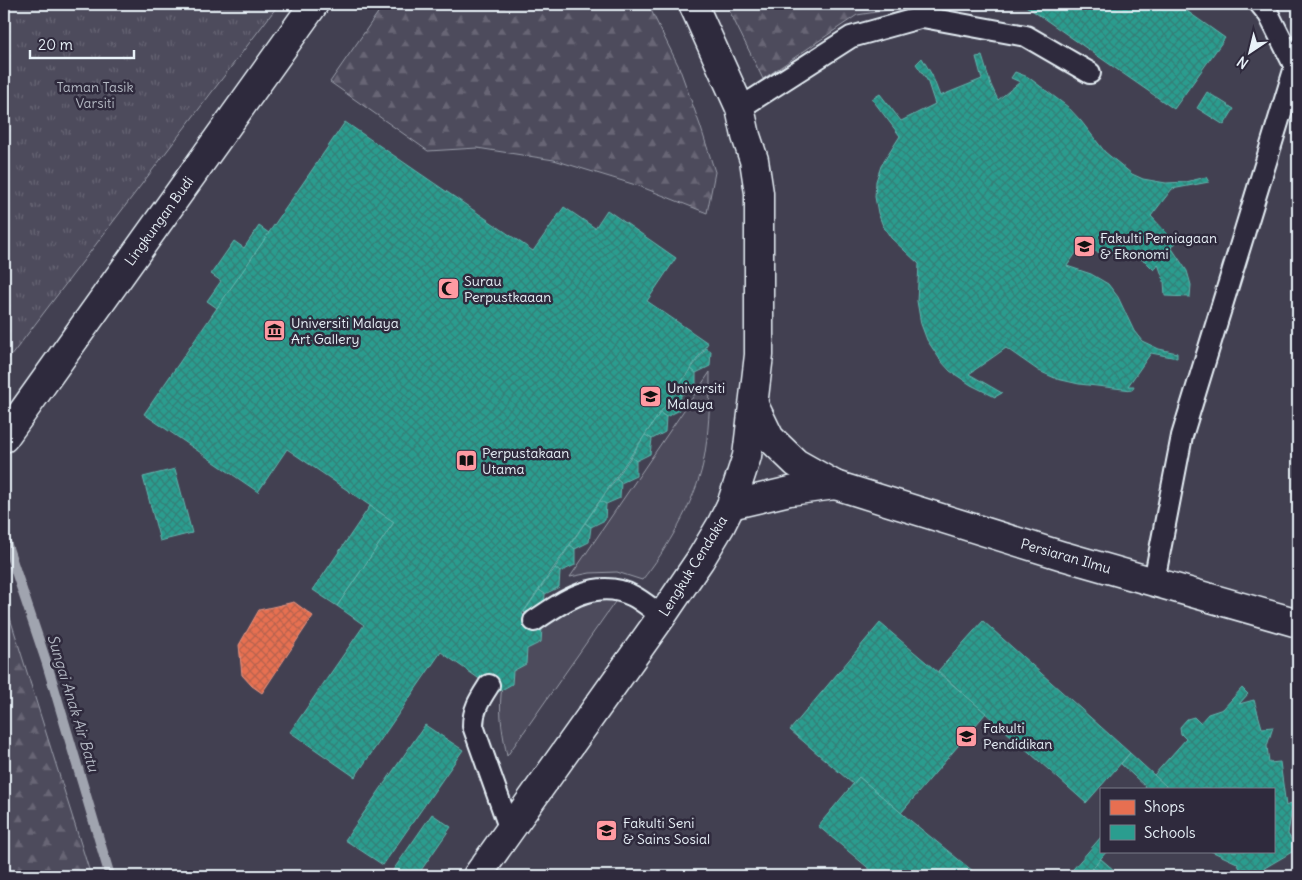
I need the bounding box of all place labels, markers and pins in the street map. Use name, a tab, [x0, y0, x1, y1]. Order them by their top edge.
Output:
place label: Fakulti Perniagaan & Ekonomi	[1100, 229, 1217, 263]
school or university icon: Fakulti Perniagaan & Ekonomi	[1072, 234, 1096, 258]
place label: Surau Perpustkaaan	[464, 272, 551, 306]
mosque icon: Surau Perpustkaaan	[436, 277, 460, 301]
place label: Universiti Malaya Art Gallery	[291, 314, 399, 348]
museum icon: Universiti Malaya Art Gallery	[263, 319, 287, 343]
place label: Universiti Malaya	[667, 379, 725, 413]
school or university icon: Universiti Malaya	[639, 384, 663, 408]
place label: Perpustakaan Utama	[482, 444, 569, 478]
library icon: Perpustakaan Utama	[454, 449, 478, 473]
place label: Fakulti Pendidikan	[983, 719, 1052, 753]
school or university icon: Fakulti Pendidikan	[955, 724, 979, 748]
place label: Fakulti Seni & Sains Sosial	[623, 814, 710, 848]
school or university icon: Fakulti Seni & Sains Sosial	[595, 819, 619, 843]

